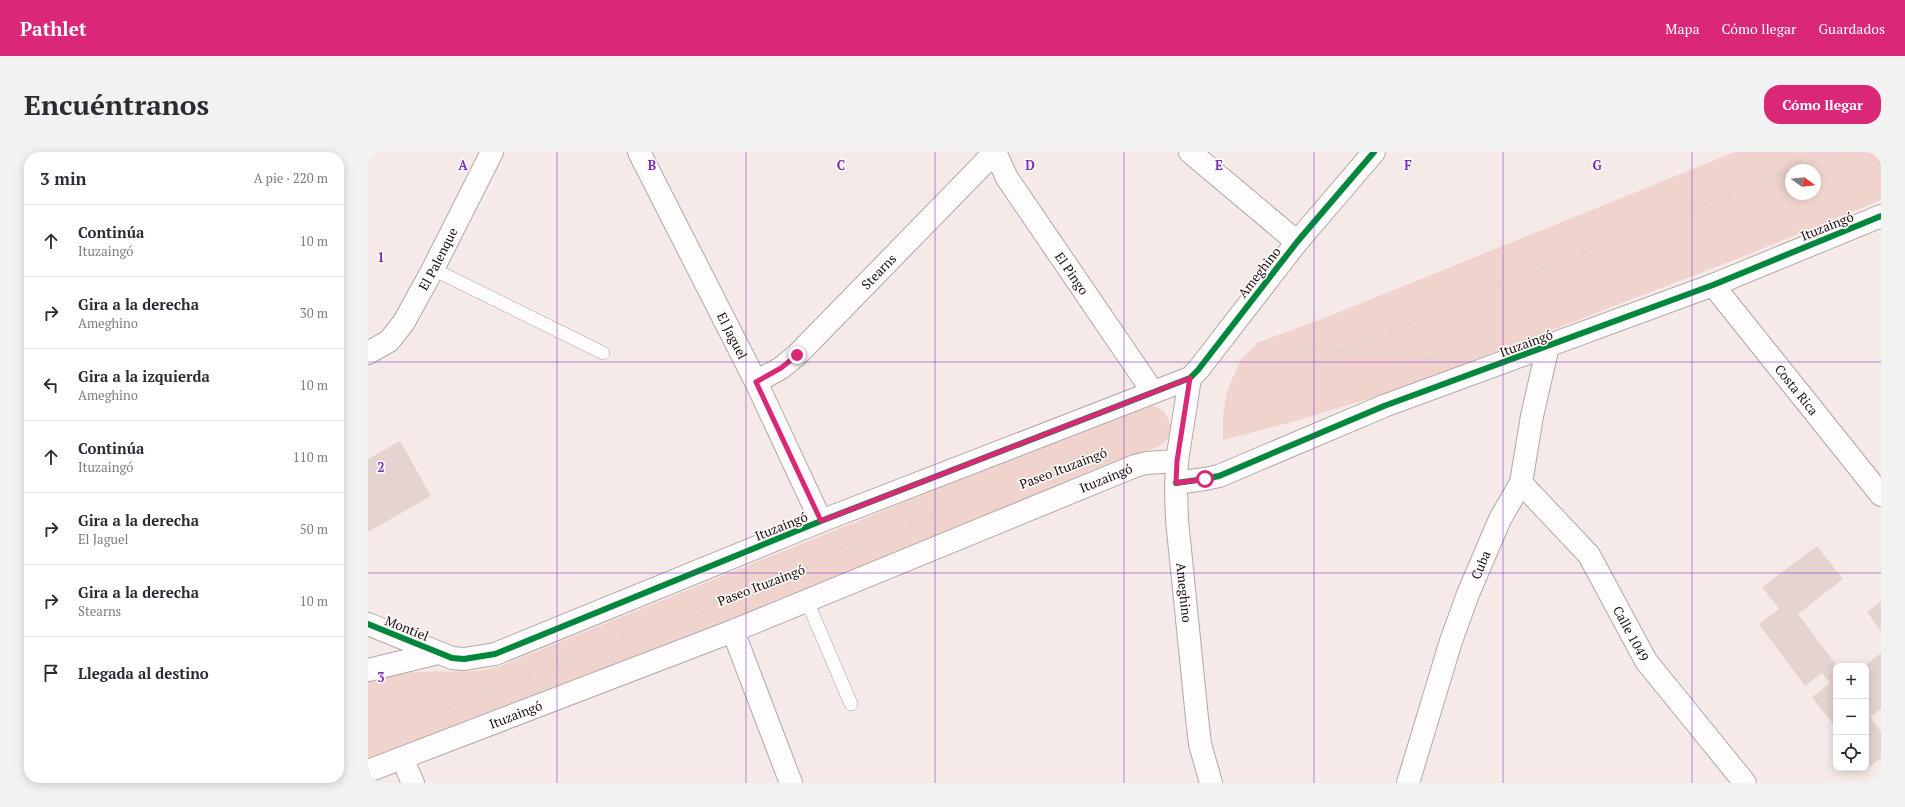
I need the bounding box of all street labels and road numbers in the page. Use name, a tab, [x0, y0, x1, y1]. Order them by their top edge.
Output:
street label: Ituzaingó	[1798, 207, 1856, 245]
street label: El Palenque	[414, 224, 461, 293]
street label: Ameghino	[1233, 243, 1285, 301]
street label: El Pingo	[1051, 248, 1093, 298]
street label: Stearns	[857, 250, 900, 293]
street label: El Jaguel	[713, 309, 752, 362]
street label: Ituzaingó	[1497, 325, 1555, 361]
street label: Costa Rica	[1771, 360, 1823, 419]
street label: Paseo Ituzaingó	[1017, 444, 1109, 492]
street label: Ituzaingó	[1077, 461, 1135, 497]
street label: Ituzaingó	[752, 507, 810, 545]
street label: Cuba	[1466, 547, 1495, 582]
street label: Paseo Ituzaingó	[715, 560, 807, 610]
street label: Ameghino	[1172, 562, 1196, 623]
street label: Calle 1049	[1609, 603, 1653, 664]
street label: Montiel	[383, 611, 431, 645]
street label: Ituzaingó	[486, 696, 545, 733]

